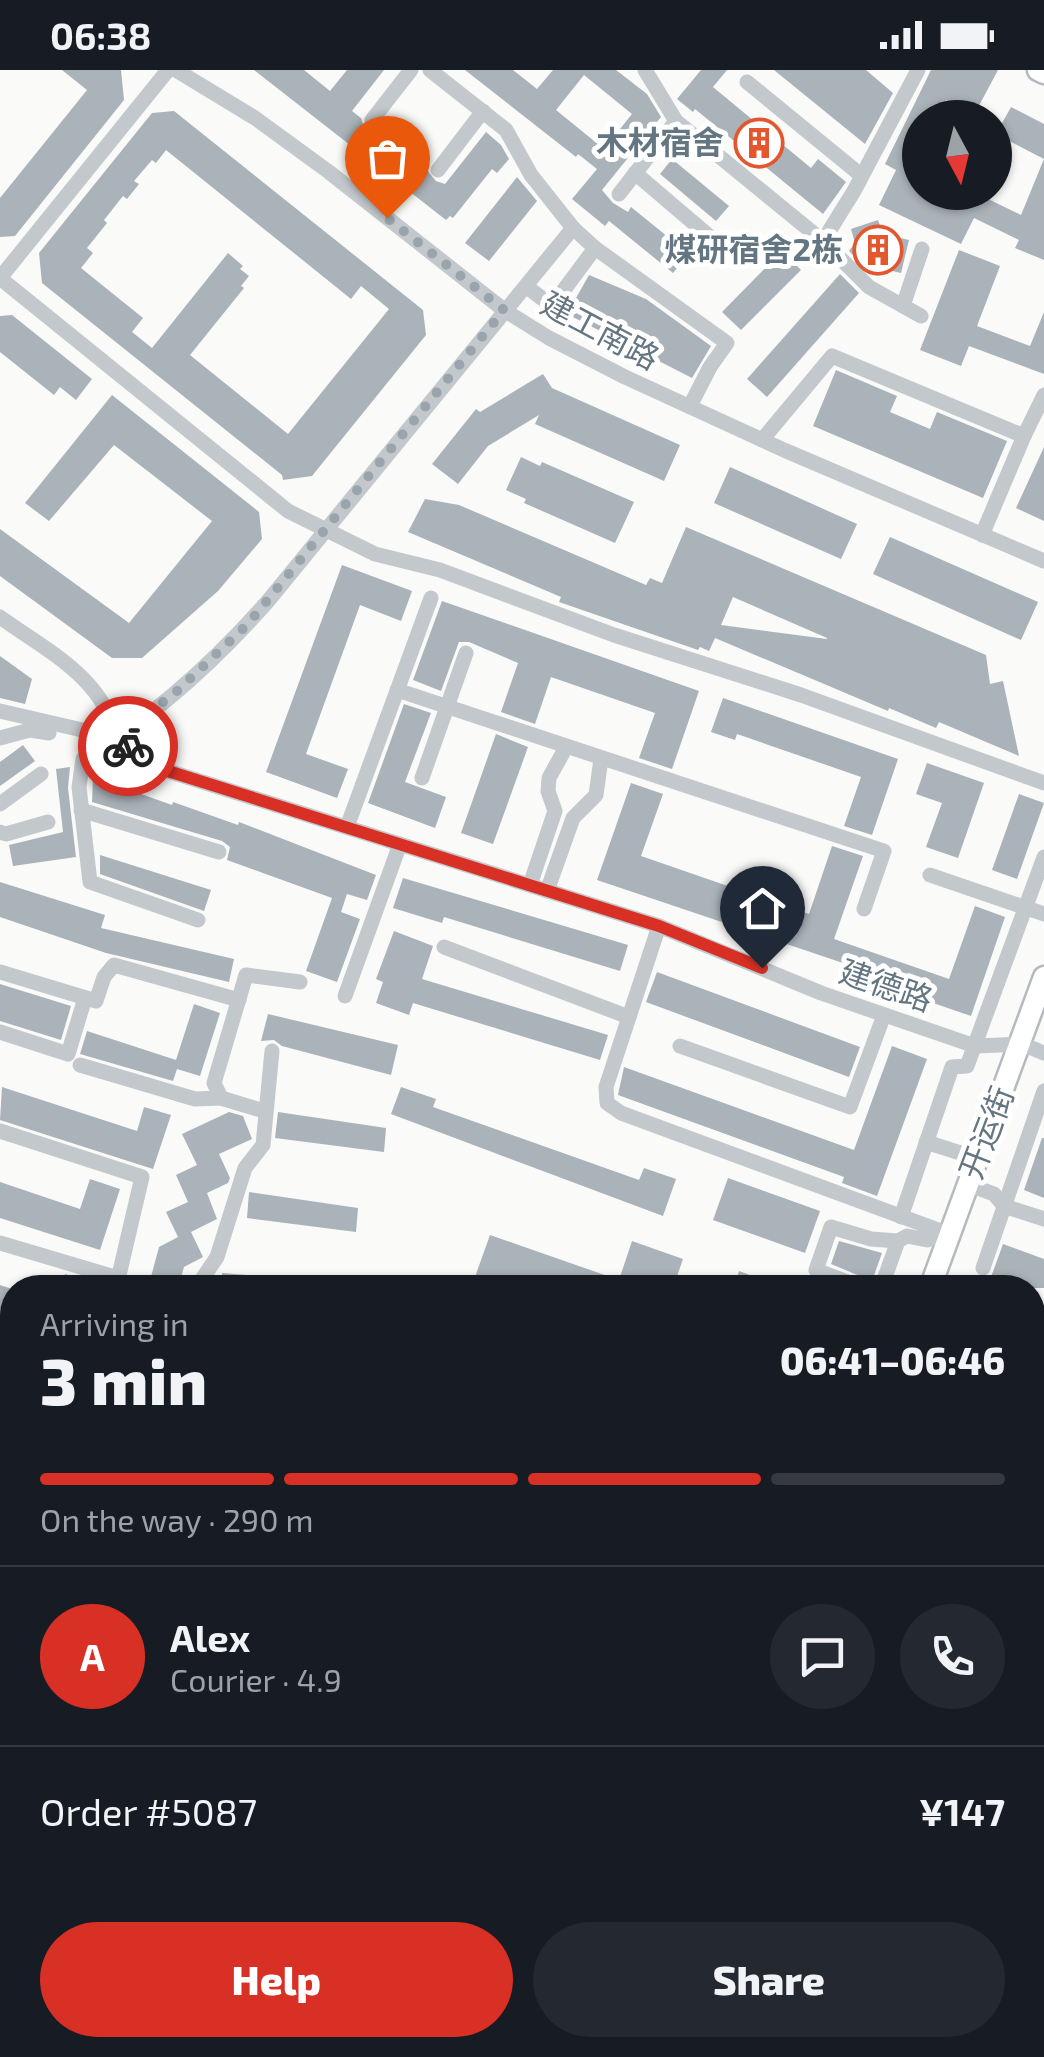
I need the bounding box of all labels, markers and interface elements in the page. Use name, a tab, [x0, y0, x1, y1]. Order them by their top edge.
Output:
text: 06:38	[50, 12, 151, 58]
north arrow	[902, 100, 1012, 210]
map controls	[902, 100, 1012, 210]
pin	[345, 116, 430, 219]
building icon: 木材宿舍	[733, 117, 785, 169]
place label: 木材宿舍	[596, 122, 724, 160]
icon: bag	[360, 131, 415, 186]
building icon: 煤研宿舍2栋	[852, 224, 904, 276]
place label: 煤研宿舍2栋	[664, 229, 843, 267]
street label: 建工南路	[536, 282, 666, 376]
courier	[78, 696, 178, 796]
icon: bike	[101, 719, 156, 774]
pin	[720, 866, 805, 969]
icon: home	[735, 881, 790, 936]
street label: 建德路	[835, 951, 938, 1018]
street label: 开运街	[950, 1081, 1020, 1184]
text: Arriving in	[40, 1304, 189, 1342]
text: 06:41–06:46	[780, 1337, 1005, 1383]
text: 3 min	[40, 1340, 207, 1418]
text: On the way · 290 m	[40, 1500, 314, 1538]
button: chat	[770, 1604, 875, 1709]
button: phone	[900, 1604, 1005, 1709]
text: Alex	[170, 1614, 250, 1660]
text: A	[80, 1633, 105, 1679]
text: Courier · 4.9	[170, 1660, 342, 1698]
text: Order #5087	[40, 1788, 257, 1834]
text: ¥147	[919, 1788, 1005, 1834]
button: Help	[40, 1922, 513, 2037]
button: Share	[533, 1922, 1005, 2037]

